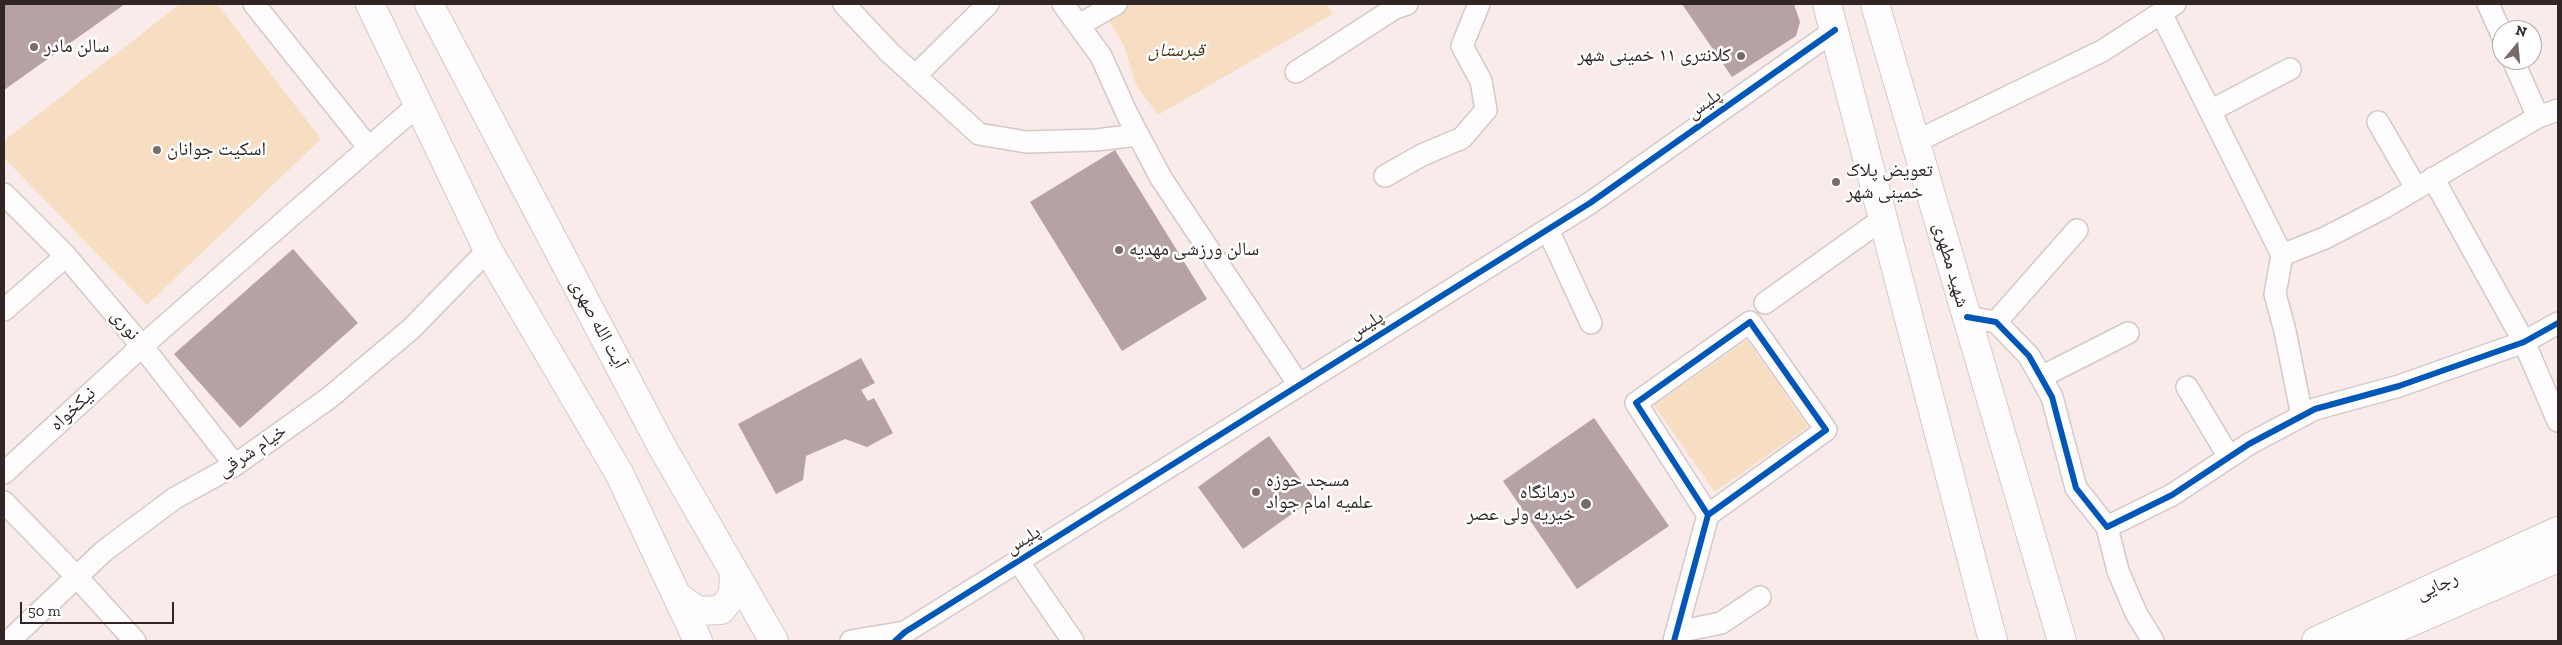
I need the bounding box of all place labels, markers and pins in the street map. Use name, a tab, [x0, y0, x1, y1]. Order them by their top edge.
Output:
place label: سالن مادر	[44, 36, 109, 58]
marker: سالن مادر	[28, 41, 40, 53]
place label: کلانتری ۱۱ خمینی شهر	[1577, 45, 1731, 67]
marker: کلانتری ۱۱ خمینی شهر	[1735, 50, 1747, 62]
place label: اسکیت جوانان	[167, 139, 266, 161]
marker: اسکیت جوانان	[151, 144, 163, 156]
place label: تعویض پلاک خمینی شهر	[1846, 160, 1933, 204]
marker: تعویض پلاک خمینی شهر	[1830, 176, 1842, 188]
place label: سالن ورزشی مهدیه	[1129, 239, 1259, 261]
marker: سالن ورزشی مهدیه	[1113, 244, 1125, 256]
place label: مسجد حوزه علمیه امام جواد	[1266, 470, 1373, 514]
place label: درمانگاه خیریه ولی عصر	[1467, 482, 1575, 526]
marker: مسجد حوزه علمیه امام جواد	[1250, 486, 1262, 498]
marker: درمانگاه خیریه ولی عصر	[1579, 497, 1593, 511]

